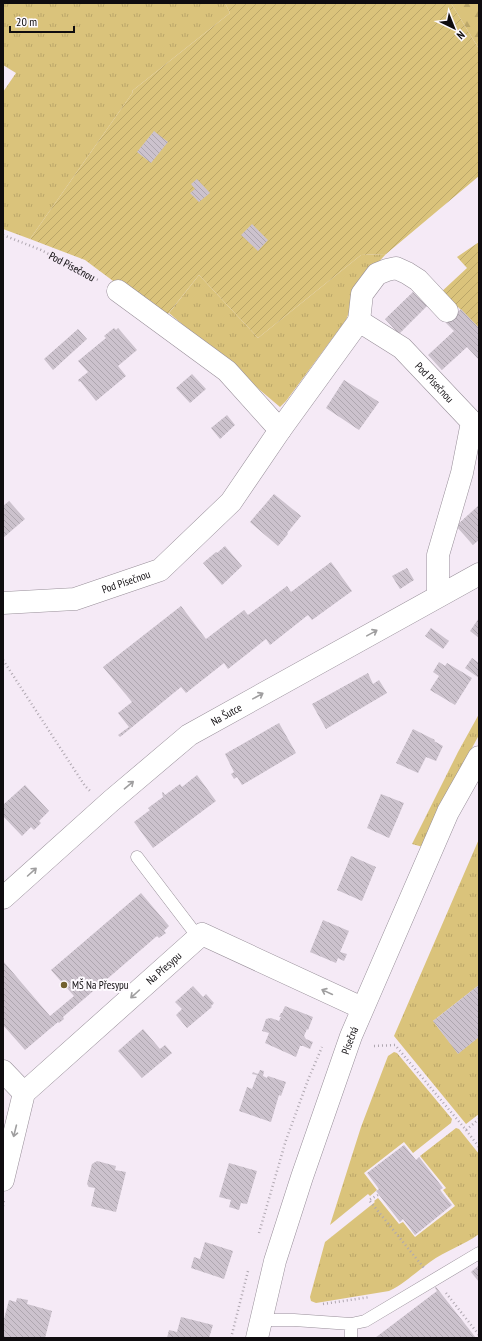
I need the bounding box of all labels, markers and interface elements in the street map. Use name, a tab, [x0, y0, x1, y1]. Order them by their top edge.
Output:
scale bar	[10, 8, 74, 34]
north arrow	[434, 8, 474, 48]
text: 20 m	[16, 14, 37, 29]
text: N	[454, 28, 468, 42]
street label: Pod Písečnou	[47, 248, 98, 284]
street label: Pod Písečnou	[412, 359, 457, 406]
street label: Pod Písečnou	[100, 567, 152, 596]
one-way arrow	[366, 629, 378, 636]
one-way arrow	[252, 692, 264, 700]
street label: Na Šutce	[208, 700, 245, 729]
one-way arrow	[124, 781, 134, 790]
one-way arrow	[27, 867, 37, 877]
street label: Na Přesypu	[143, 949, 185, 988]
place label: MŠ Na Přesypu	[72, 978, 129, 992]
marker: MŠ Na Přesypu	[59, 980, 69, 990]
one-way arrow	[321, 988, 333, 995]
one-way arrow	[130, 989, 140, 998]
street label: Písečná	[338, 1024, 361, 1056]
one-way arrow	[10, 1125, 18, 1138]

